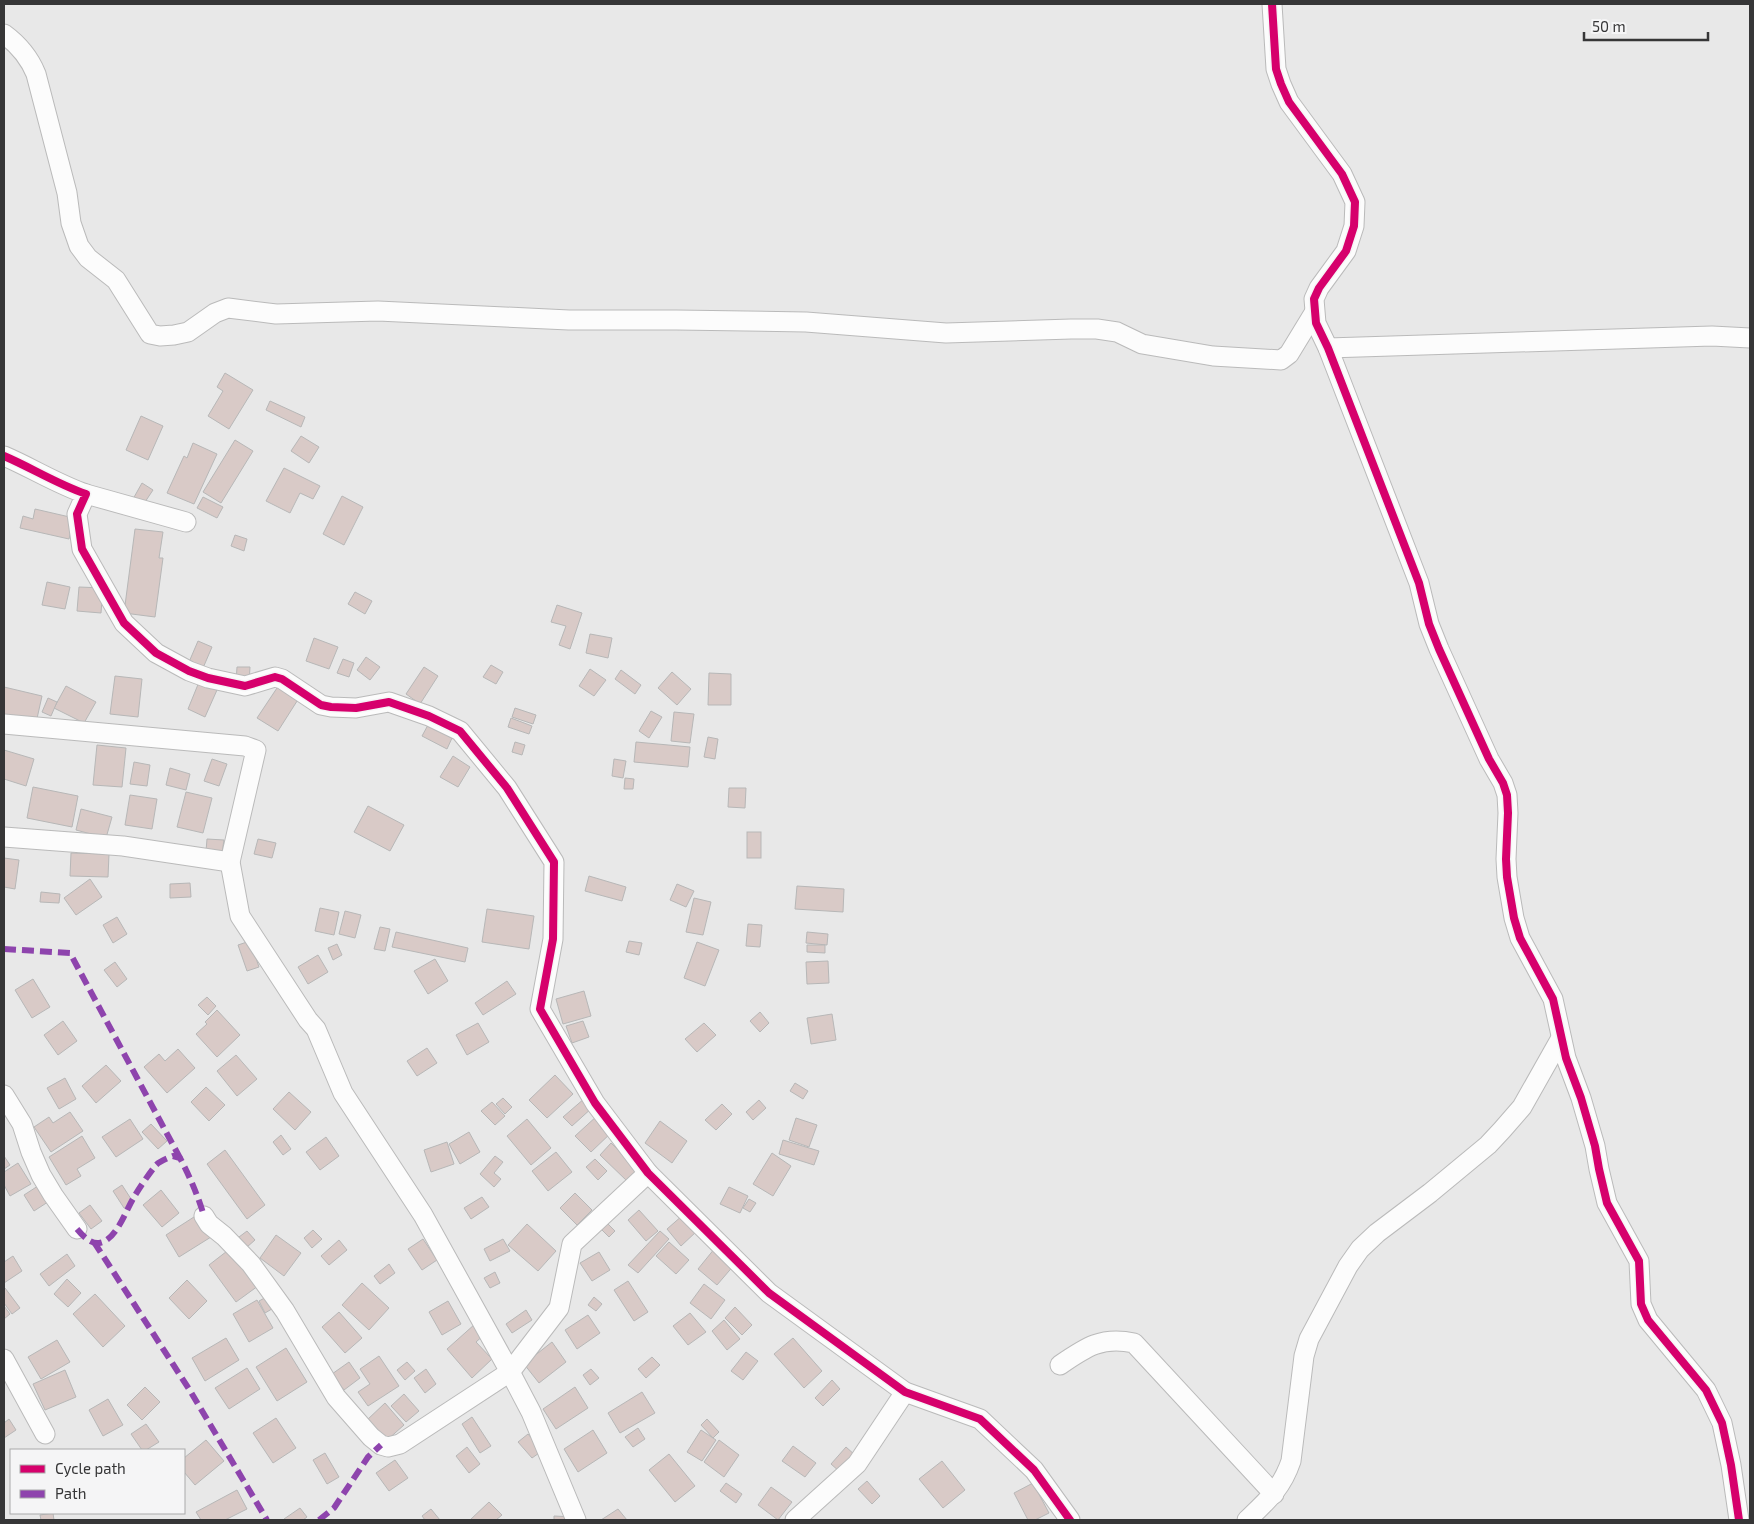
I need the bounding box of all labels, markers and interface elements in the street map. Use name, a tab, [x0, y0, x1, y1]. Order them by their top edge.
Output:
scale bar	[1584, 10, 1708, 42]
text: 50 m	[1592, 17, 1626, 35]
legend	[10, 1449, 185, 1514]
text: Cycle path	[55, 1459, 126, 1477]
text: Path	[55, 1484, 86, 1502]

